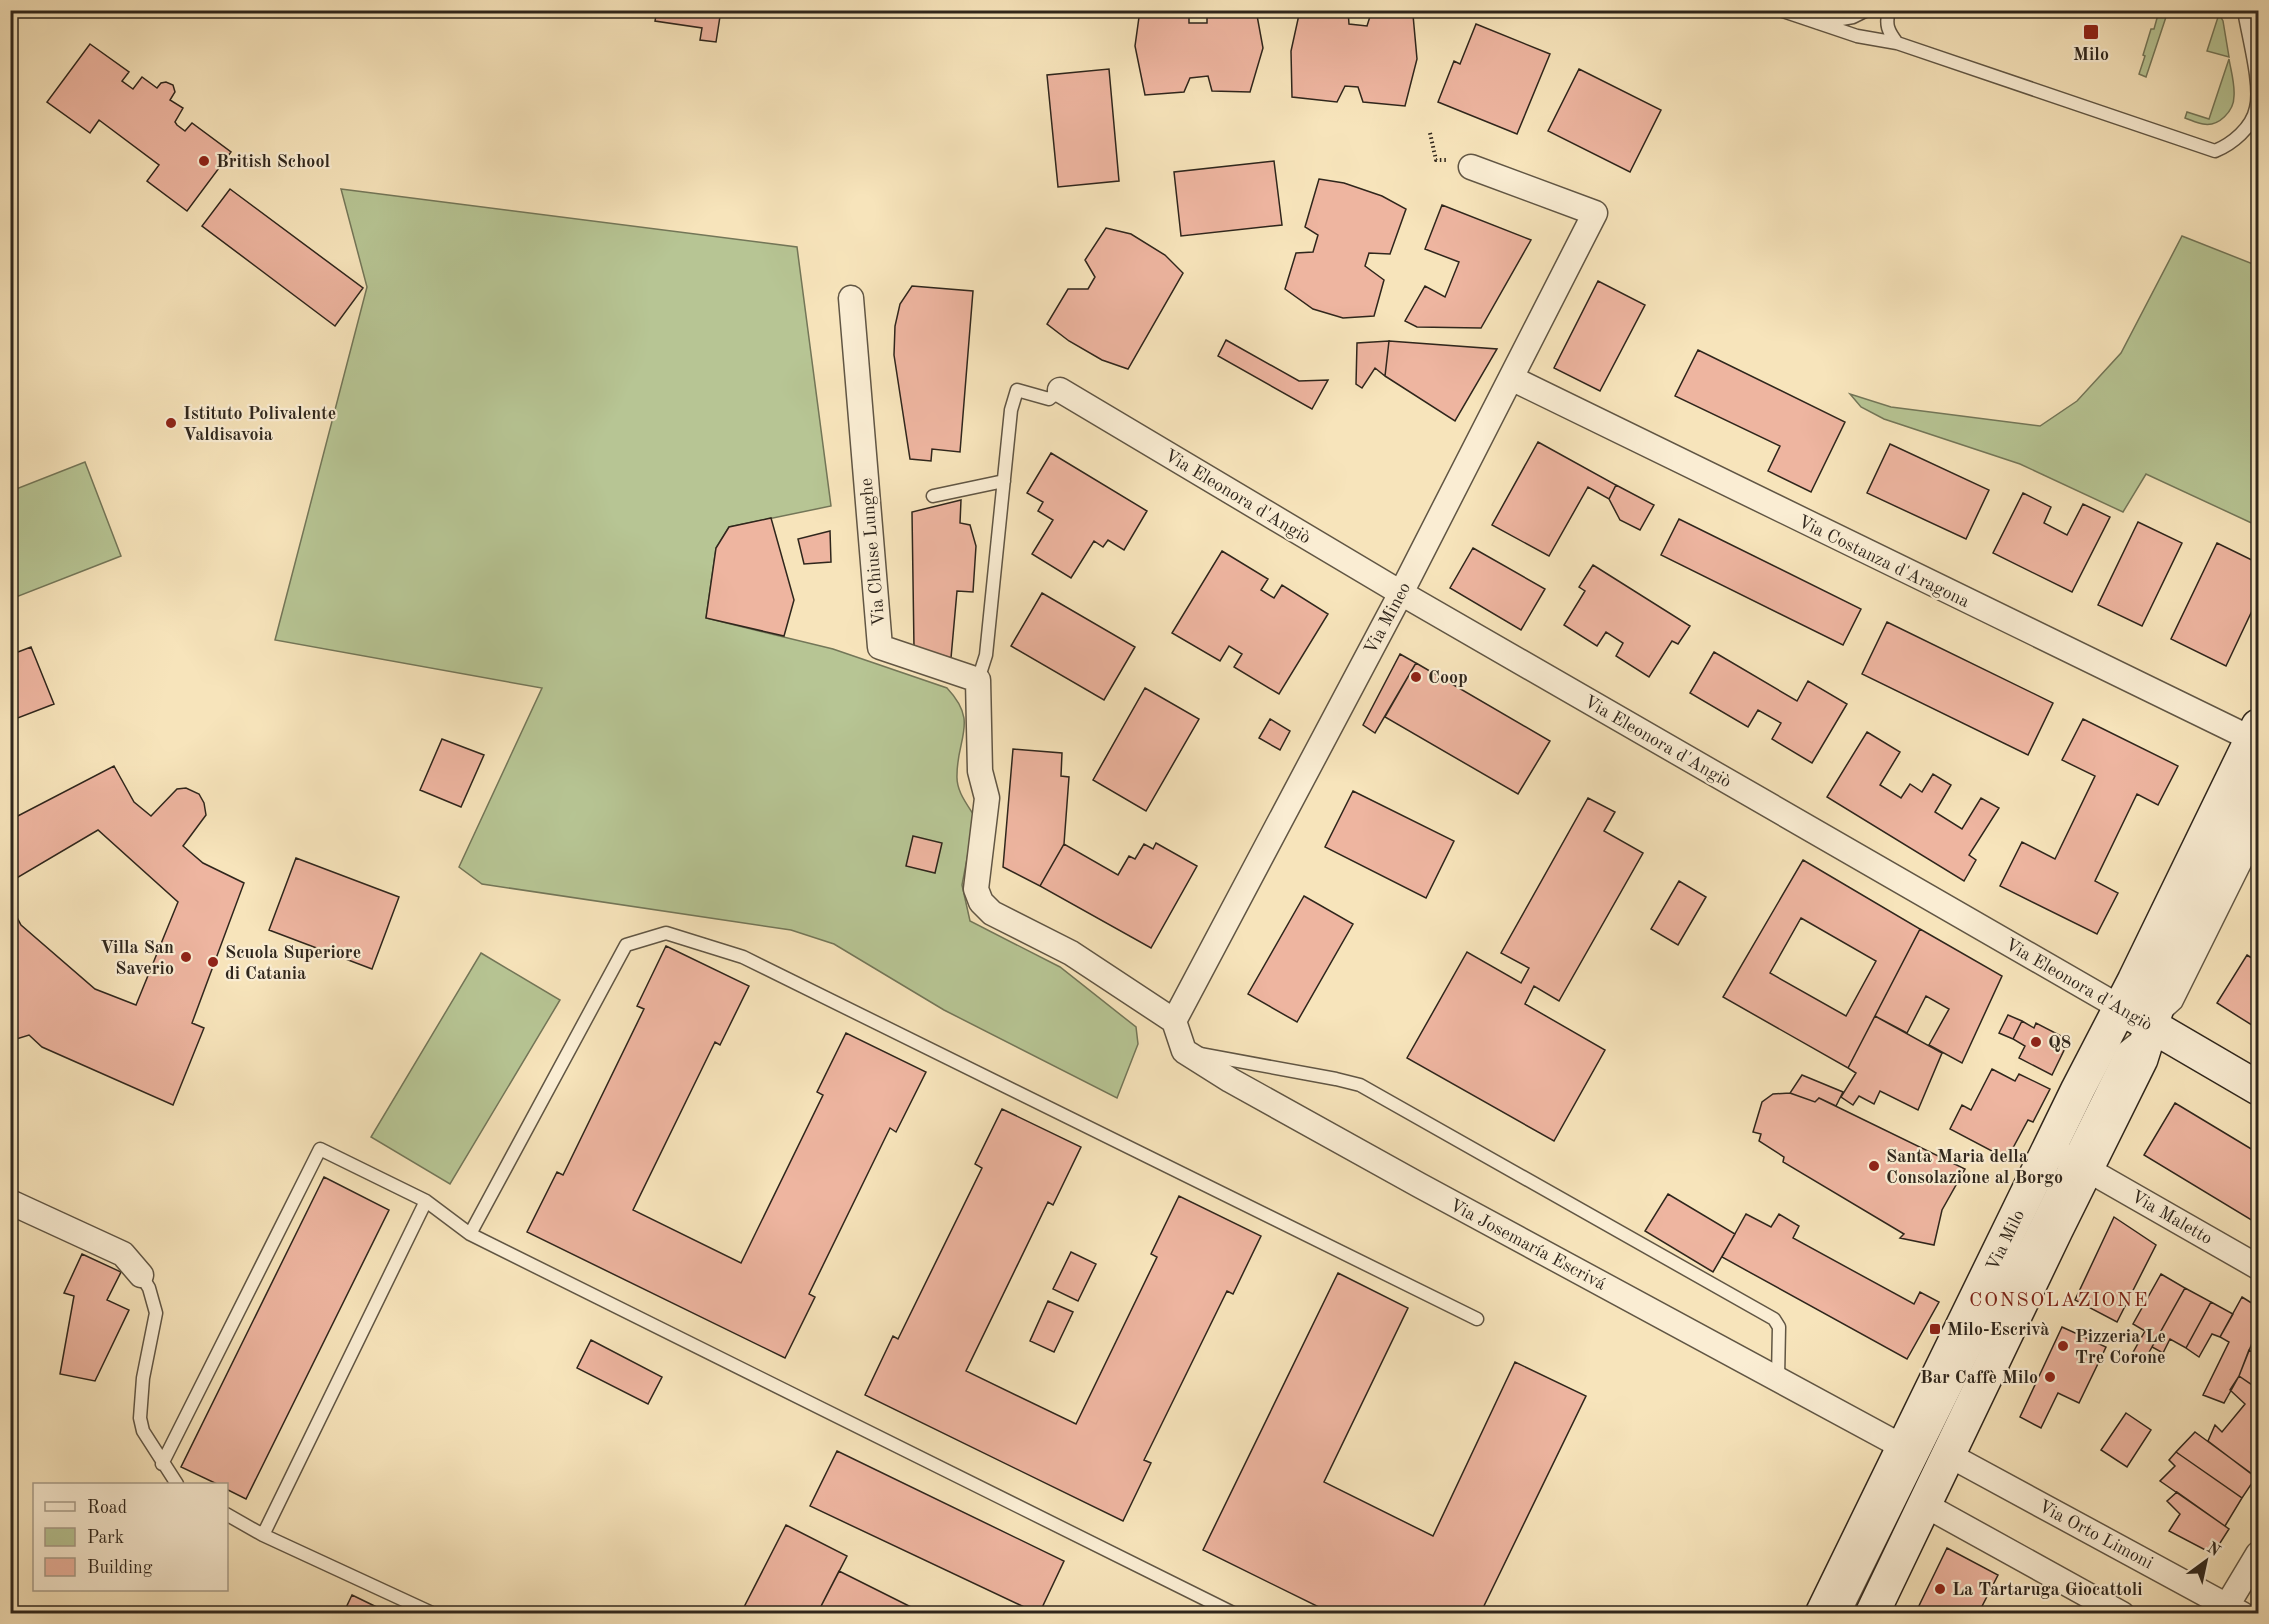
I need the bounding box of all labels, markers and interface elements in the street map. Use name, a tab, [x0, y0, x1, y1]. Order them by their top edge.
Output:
marker: Milo	[2082, 23, 2100, 41]
place label: Milo	[2073, 46, 2109, 64]
place label: British School	[216, 153, 330, 171]
marker: British School	[197, 154, 211, 168]
place label: Istituto Polivalente Valdisavoia	[183, 405, 336, 444]
marker: Istituto Polivalente Valdisavoia	[164, 416, 178, 430]
street label: Via Eleonora d'Angiò	[1161, 446, 1314, 548]
street label: Via Chiuse Lunghe	[858, 477, 888, 627]
street label: Via Costanza d'Aragona	[1795, 513, 1972, 611]
street label: Via Mineo	[1361, 579, 1414, 657]
place label: Coop	[1428, 669, 1468, 687]
marker: Coop	[1409, 670, 1423, 684]
street label: Via Eleonora d'Angiò	[1581, 692, 1734, 791]
street label: Via Eleonora d'Angiò	[2002, 935, 2155, 1034]
place label: Villa San Saverio	[100, 939, 174, 978]
place label: Scuola Superiore di Catania	[225, 944, 361, 983]
marker: Villa San Saverio	[179, 950, 193, 964]
marker: Scuola Superiore di Catania	[206, 955, 220, 969]
place label: Q8	[2048, 1034, 2071, 1052]
marker: Q8	[2029, 1035, 2043, 1049]
place label: Santa Maria della Consolazione al Borgo	[1886, 1148, 2063, 1187]
marker: Santa Maria della Consolazione al Borgo	[1867, 1159, 1881, 1173]
street label: Via Maletto	[2128, 1187, 2215, 1248]
street label: Via Josemaría Escrivá	[1446, 1196, 1609, 1294]
street label: Via Milo	[1983, 1207, 2028, 1274]
district label: CONSOLAZIONE	[1969, 1291, 2149, 1311]
place label: Milo-Escrivà	[1947, 1321, 2049, 1339]
marker: Milo-Escrivà	[1928, 1322, 1942, 1336]
place label: Pizzeria Le Tre Corone	[2075, 1328, 2166, 1367]
marker: Pizzeria Le Tre Corone	[2056, 1339, 2070, 1353]
place label: Bar Caffè Milo	[1920, 1369, 2038, 1387]
marker: Bar Caffè Milo	[2043, 1370, 2057, 1384]
legend	[33, 1483, 228, 1591]
street label: Via Orto Limoni	[2035, 1497, 2156, 1573]
text: Road	[87, 1499, 127, 1517]
text: Park	[87, 1529, 124, 1547]
north arrow	[2176, 1531, 2236, 1591]
text: N	[2204, 1540, 2223, 1561]
text: Building	[87, 1559, 153, 1577]
place label: La Tartaruga Giocattoli	[1952, 1581, 2143, 1599]
marker: La Tartaruga Giocattoli	[1933, 1582, 1947, 1596]

